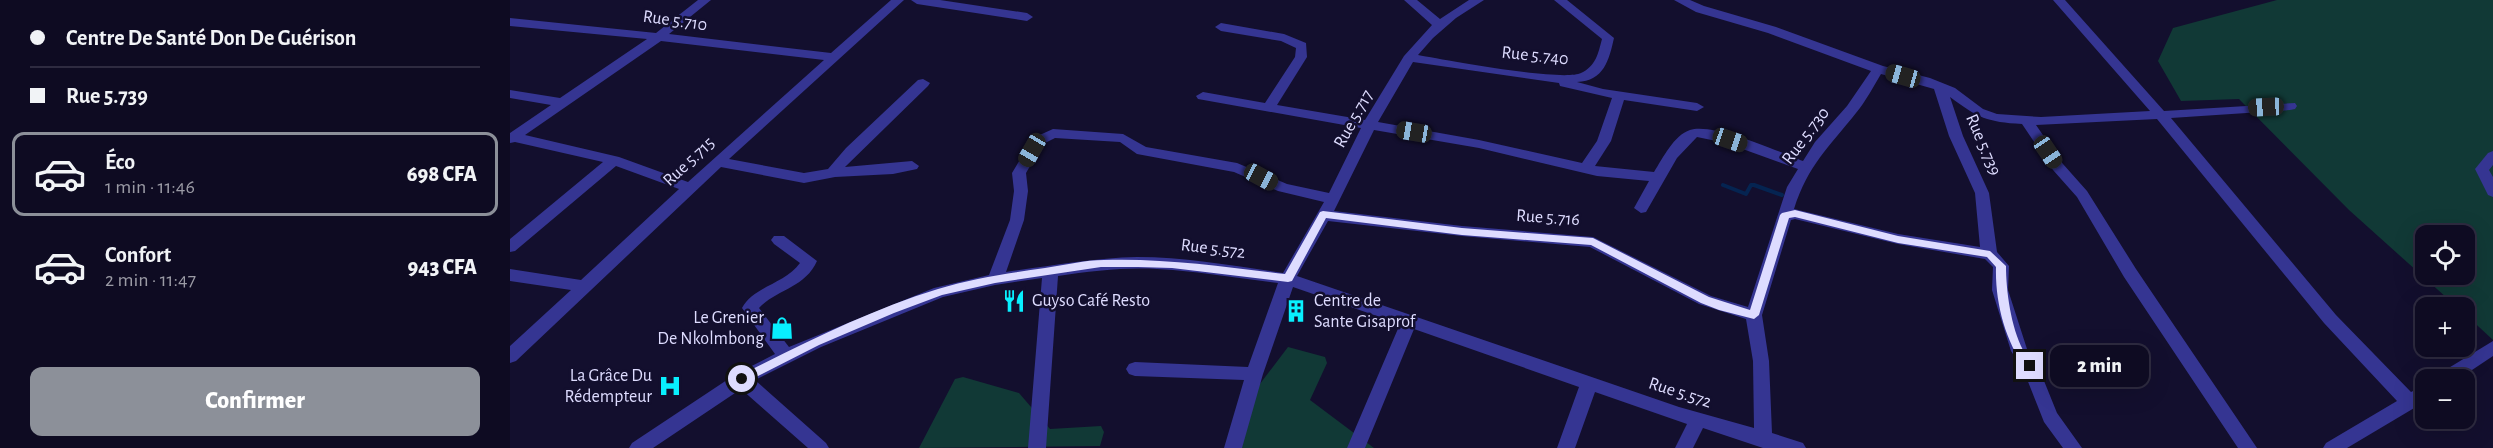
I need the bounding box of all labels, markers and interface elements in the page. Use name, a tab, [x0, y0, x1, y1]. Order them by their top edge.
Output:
street label: Rue 5.710	[642, 8, 708, 34]
text: Centre De Santé Don De Guérison	[66, 27, 357, 49]
street label: Rue 5.740	[1501, 44, 1569, 68]
car	[1883, 62, 1923, 90]
text: Rue 5.739	[66, 85, 148, 107]
street label: Rue 5.717	[1331, 87, 1377, 151]
car	[2248, 97, 2284, 117]
street label: Rue 5.730	[1779, 104, 1833, 168]
street label: Rue 5.739	[1962, 112, 2004, 178]
car	[1395, 120, 1433, 144]
car	[1710, 126, 1750, 154]
car	[1015, 130, 1049, 170]
car	[2030, 132, 2066, 172]
street label: Rue 5.715	[660, 134, 718, 190]
icon: car	[33, 147, 87, 201]
text: Éco	[105, 151, 135, 173]
car	[1241, 161, 1281, 193]
text: 698 CFA	[407, 163, 477, 185]
text: 1 min · 11:46	[105, 177, 195, 197]
street label: Rue 5.716	[1516, 207, 1580, 229]
map controls	[2415, 225, 2475, 429]
button: locate	[2415, 225, 2475, 285]
street label: Rue 5.572	[1180, 236, 1246, 262]
icon: car	[33, 240, 87, 294]
text: Confort	[105, 244, 171, 266]
text: 943 CFA	[408, 256, 477, 278]
text: 2 min · 11:47	[105, 270, 196, 290]
restaurant icon: Guyso Café Resto	[1001, 288, 1027, 314]
place label: Guyso Café Resto	[1032, 292, 1150, 310]
place label: Centre de Sante Gisaprof	[1314, 292, 1417, 331]
button: +	[2415, 297, 2475, 357]
building icon: Centre de Sante Gisaprof	[1283, 298, 1309, 324]
place label: Le Grenier De Nkolmbong	[657, 309, 764, 348]
shop icon: Le Grenier De Nkolmbong	[769, 315, 795, 341]
callout: 2 min	[2051, 345, 2150, 387]
route end	[2016, 352, 2043, 379]
text: 2 min	[2077, 356, 2122, 376]
route start	[728, 365, 755, 392]
button: Confirmer	[30, 367, 480, 436]
place label: La Grâce Du Rédempteur	[565, 367, 652, 406]
button: −	[2415, 369, 2475, 429]
hospital icon: La Grâce Du Rédempteur	[657, 373, 683, 399]
street label: Rue 5.572	[1646, 374, 1714, 412]

